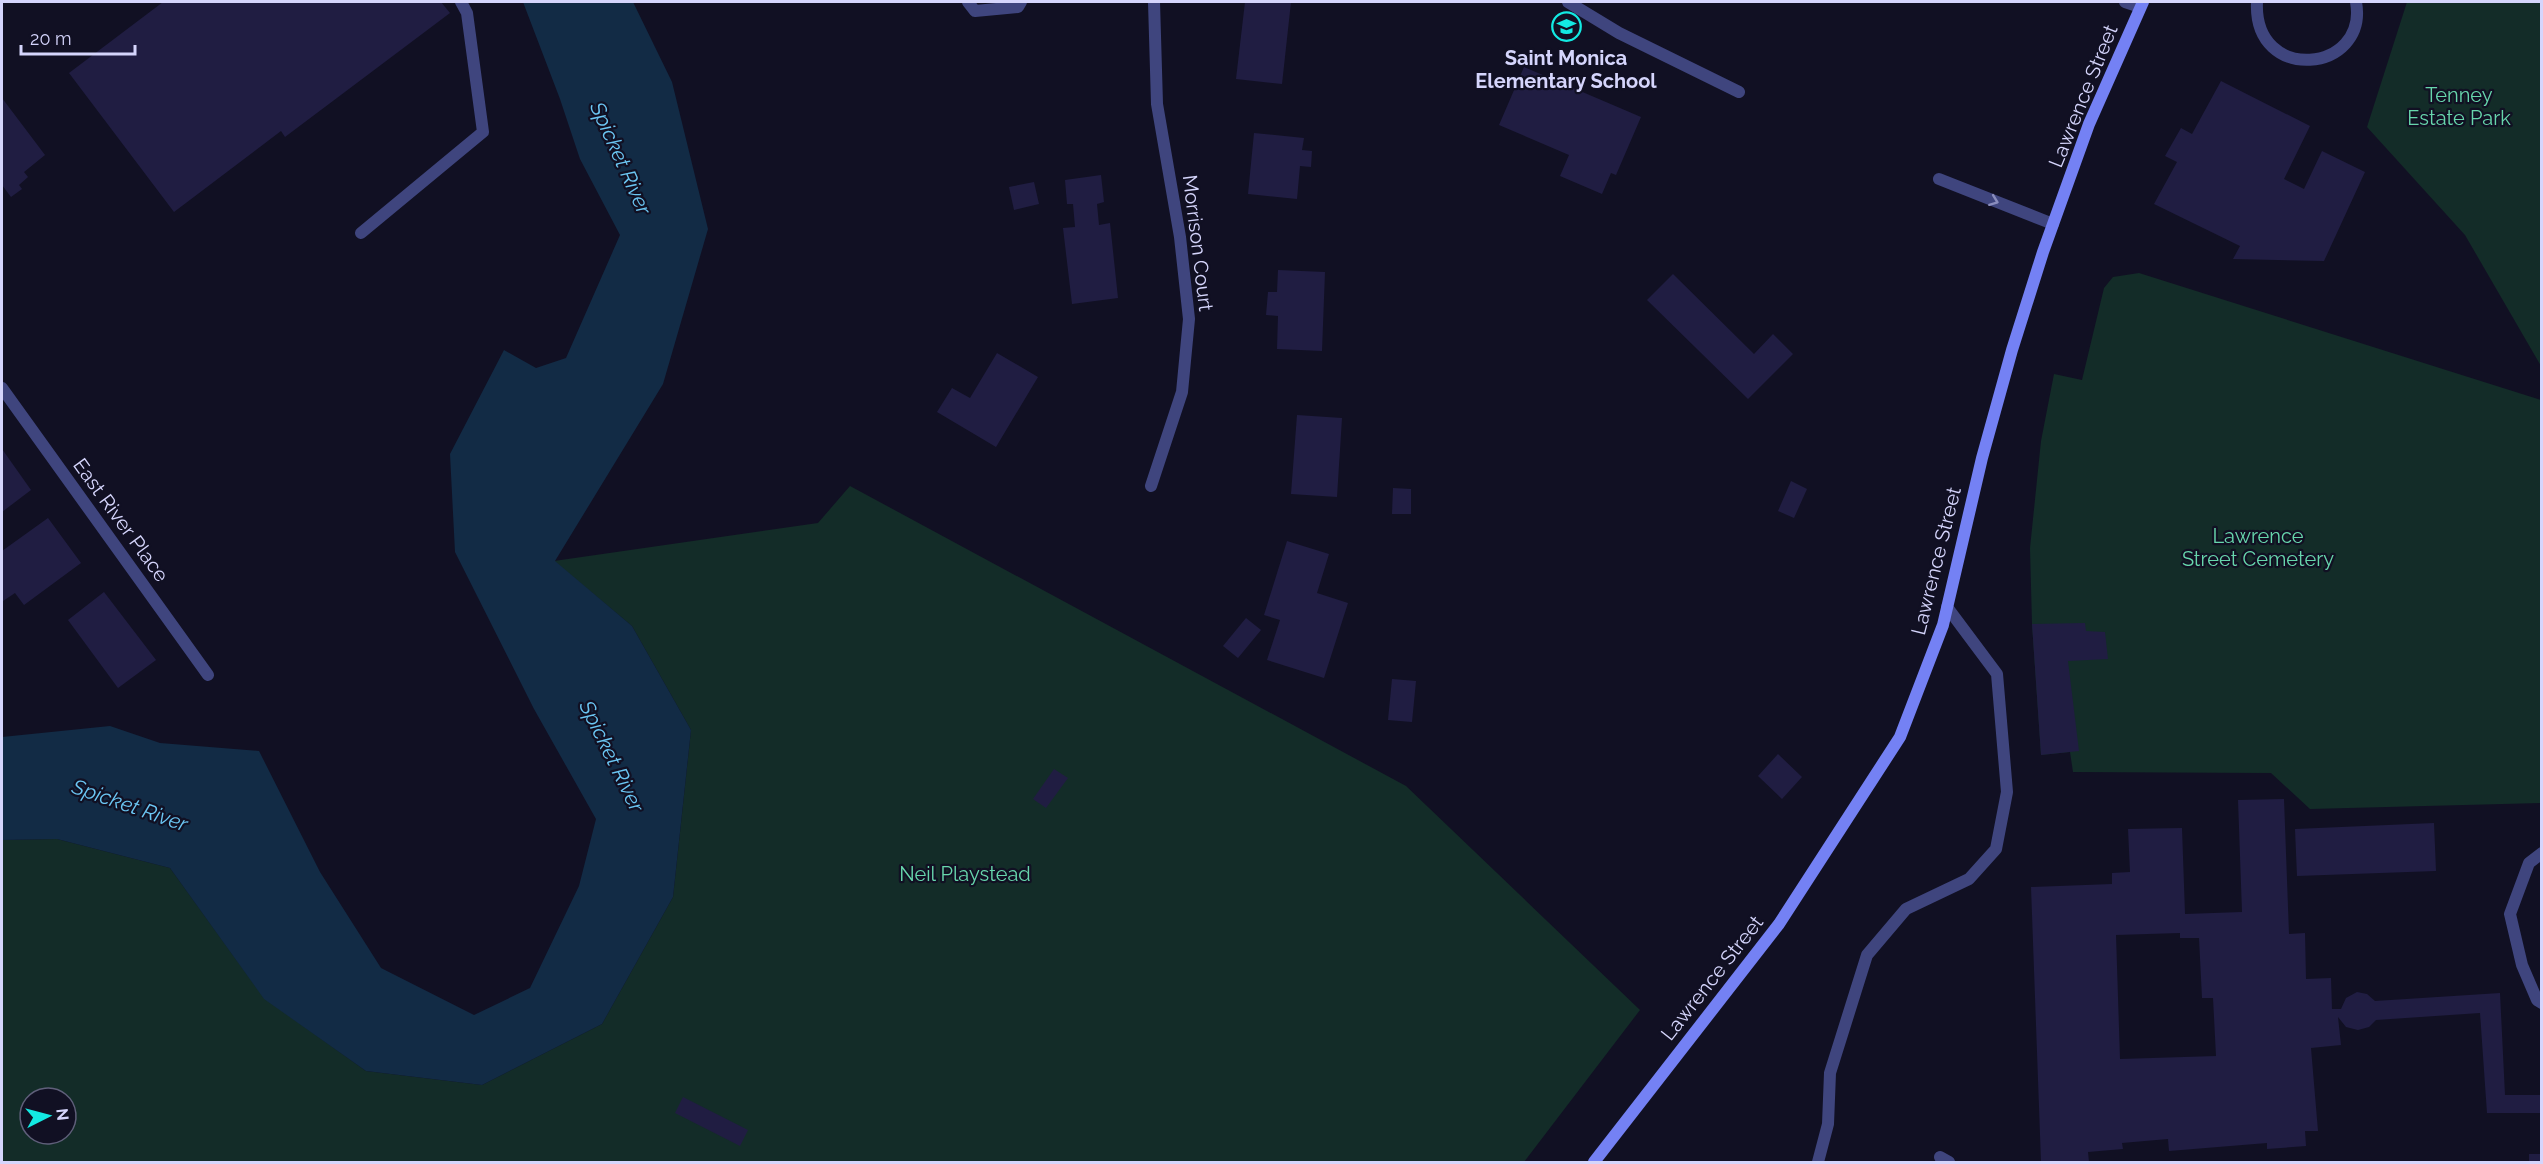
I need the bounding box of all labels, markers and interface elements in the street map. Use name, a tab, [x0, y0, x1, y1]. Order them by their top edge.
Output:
school or university icon: Saint Monica Elementary School	[1550, 11, 1582, 43]
scale bar	[21, 18, 135, 56]
street label: Lawrence Street	[2043, 21, 2123, 171]
text: 20 m	[30, 28, 72, 49]
place label: Saint Monica Elementary School	[1475, 46, 1657, 93]
park label: Tenney Estate Park	[2407, 83, 2511, 130]
water label: Spicket River	[585, 97, 657, 219]
street label: Morrison Court	[1178, 173, 1218, 313]
one-way arrow	[1988, 194, 1998, 207]
street label: East River Place	[68, 454, 174, 587]
street label: Lawrence Street	[1906, 484, 1966, 638]
park label: Lawrence Street Cemetery	[2182, 524, 2334, 571]
water label: Spicket River	[574, 695, 650, 816]
water label: Spicket River	[68, 773, 192, 837]
park label: Neil Playstead	[899, 862, 1031, 886]
street label: Lawrence Street	[1656, 911, 1768, 1045]
north arrow	[18, 1086, 78, 1146]
text: N	[52, 1107, 73, 1122]

